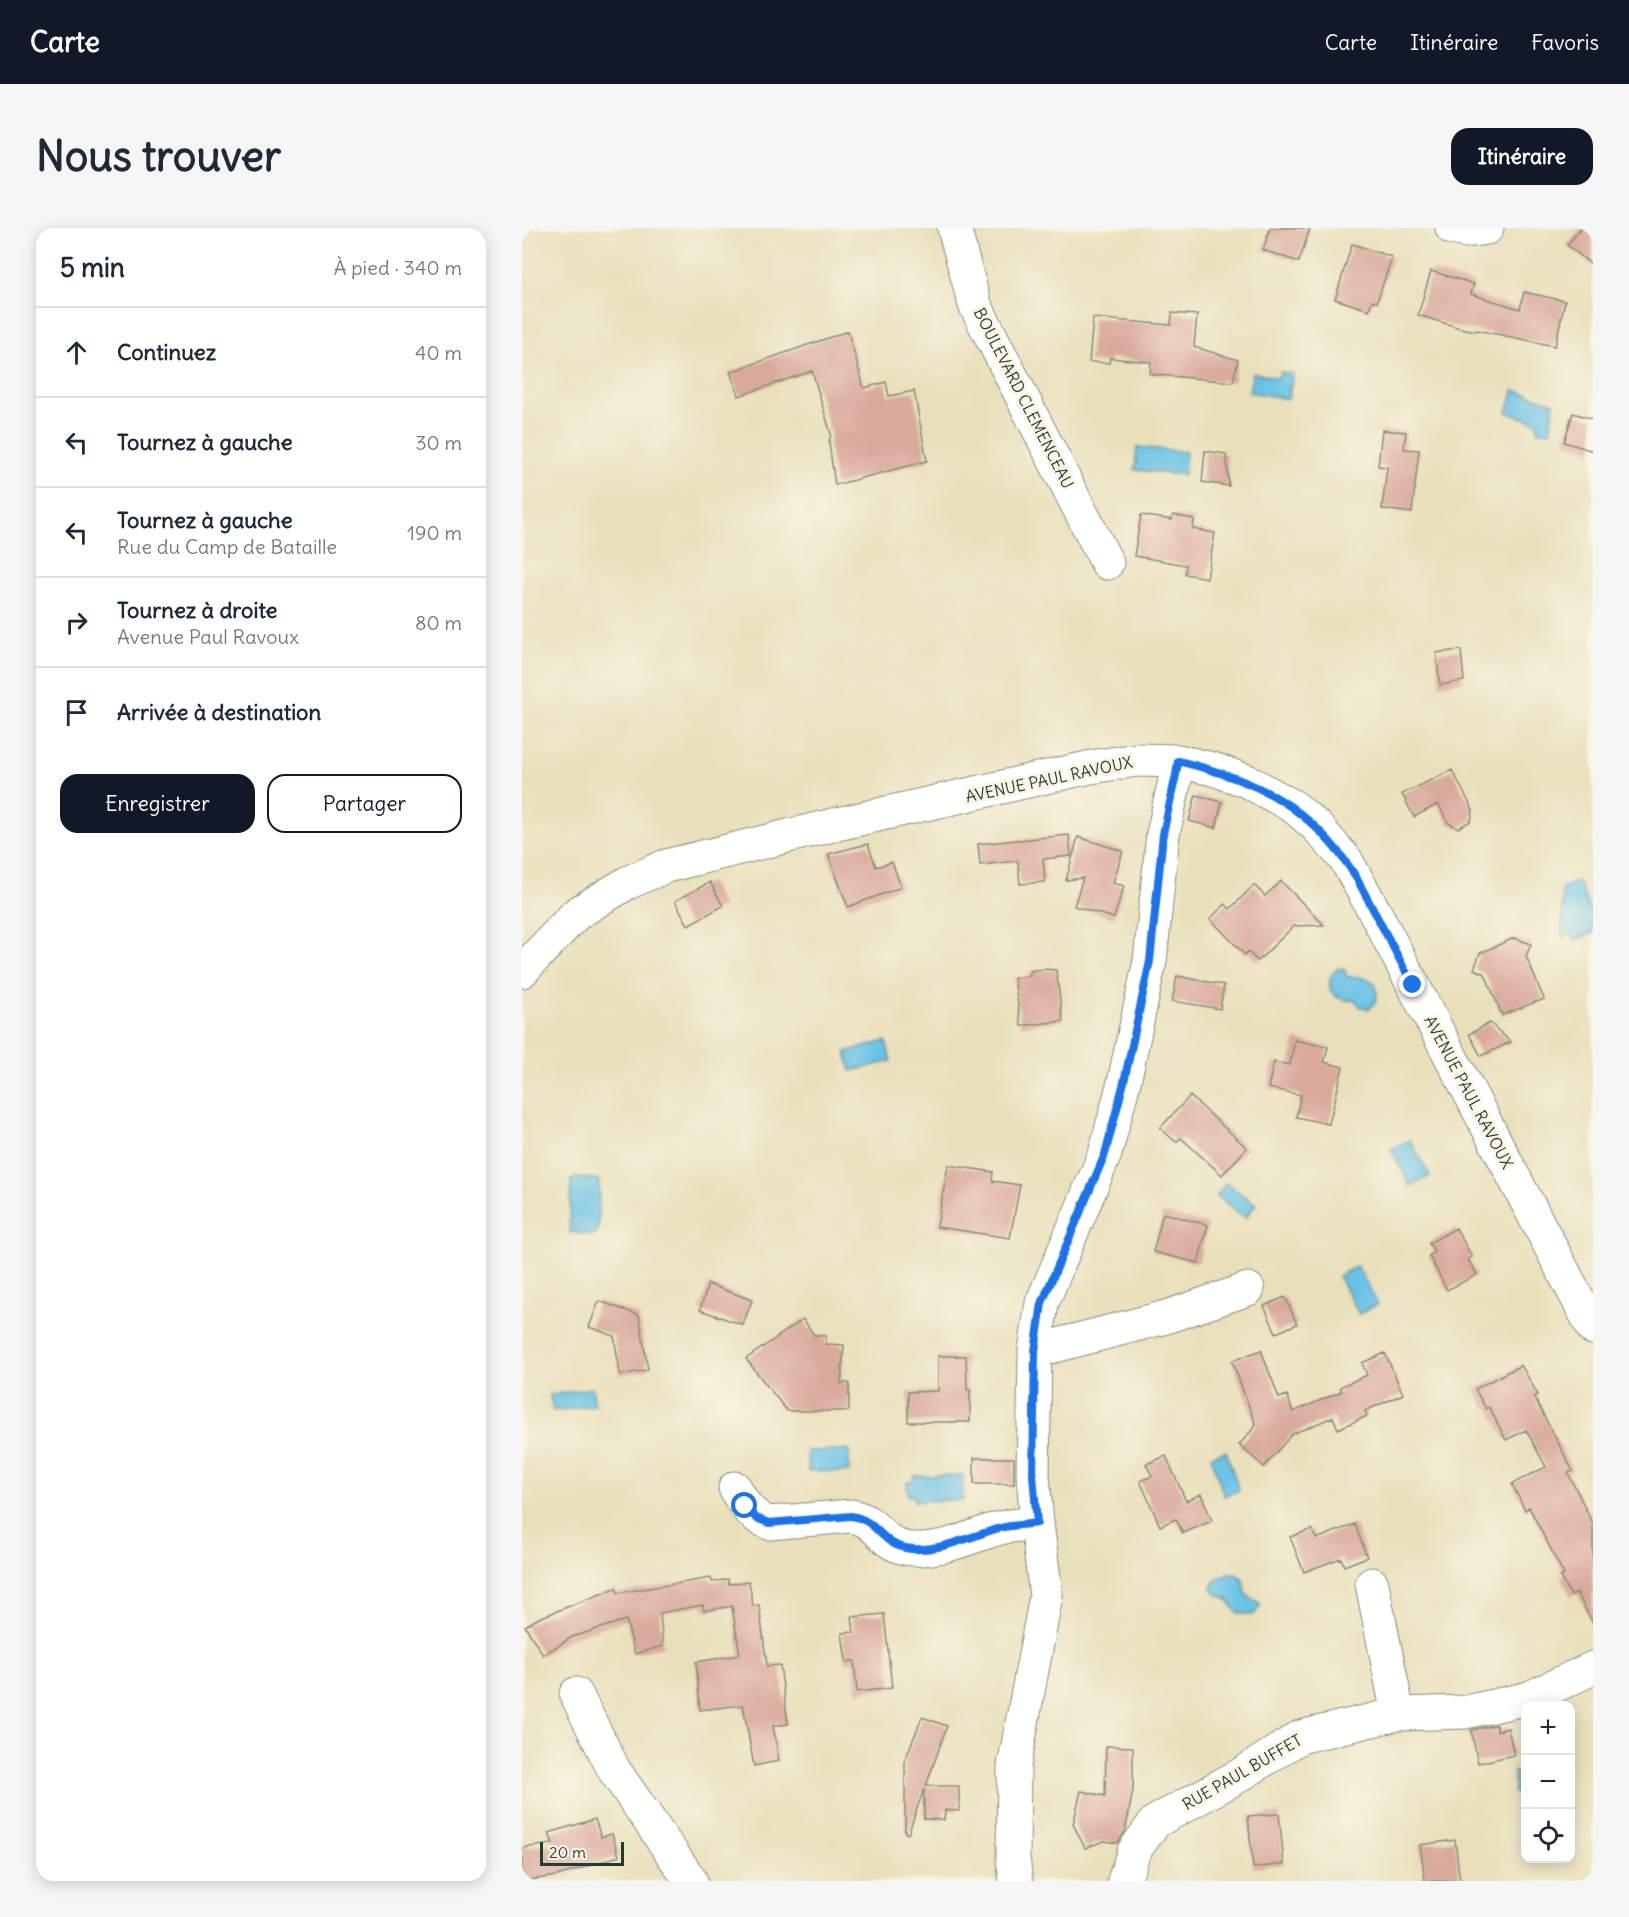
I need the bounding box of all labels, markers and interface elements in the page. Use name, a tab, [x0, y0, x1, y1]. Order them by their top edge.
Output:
text: Carte	[30, 24, 100, 60]
text: Carte	[1325, 29, 1377, 56]
text: Itinéraire	[1410, 29, 1498, 56]
text: Favoris	[1531, 29, 1599, 56]
button: Itinéraire	[1451, 128, 1593, 185]
text: Nous trouver	[36, 130, 281, 182]
text: 5 min	[60, 251, 125, 284]
text: À pied · 340 m	[334, 255, 462, 280]
street label: BOULEVARD CLEMENCEAU	[970, 304, 1078, 492]
icon: ahead	[60, 336, 93, 369]
text: Continuez	[117, 338, 216, 366]
text: 40 m	[415, 340, 462, 365]
icon: left	[60, 426, 93, 459]
text: Tournez à gauche	[117, 428, 293, 456]
text: 30 m	[415, 430, 462, 455]
text: Tournez à gauche	[117, 506, 293, 534]
icon: left	[60, 516, 93, 549]
text: 190 m	[407, 520, 462, 545]
text: Rue du Camp de Bataille	[117, 534, 337, 559]
text: Tournez à droite	[117, 596, 277, 624]
icon: right	[60, 606, 93, 639]
text: 80 m	[415, 610, 462, 635]
text: Avenue Paul Ravoux	[117, 624, 299, 649]
icon: arrive	[60, 696, 93, 729]
text: Arrivée à destination	[117, 698, 321, 726]
street label: AVENUE PAUL RAVOUX	[964, 752, 1134, 806]
button: Enregistrer	[60, 774, 255, 833]
button: Partager	[267, 774, 462, 833]
route end	[1399, 971, 1425, 997]
street label: AVENUE PAUL RAVOUX	[1420, 1012, 1518, 1172]
route start	[731, 1492, 757, 1518]
map controls	[1521, 1701, 1575, 1863]
button: +	[1521, 1701, 1575, 1755]
street label: RUE PAUL BUFFET	[1179, 1730, 1305, 1814]
button: −	[1521, 1755, 1575, 1809]
button: locate	[1521, 1809, 1575, 1863]
scale bar	[540, 1839, 624, 1866]
text: 20 m	[549, 1842, 586, 1862]

